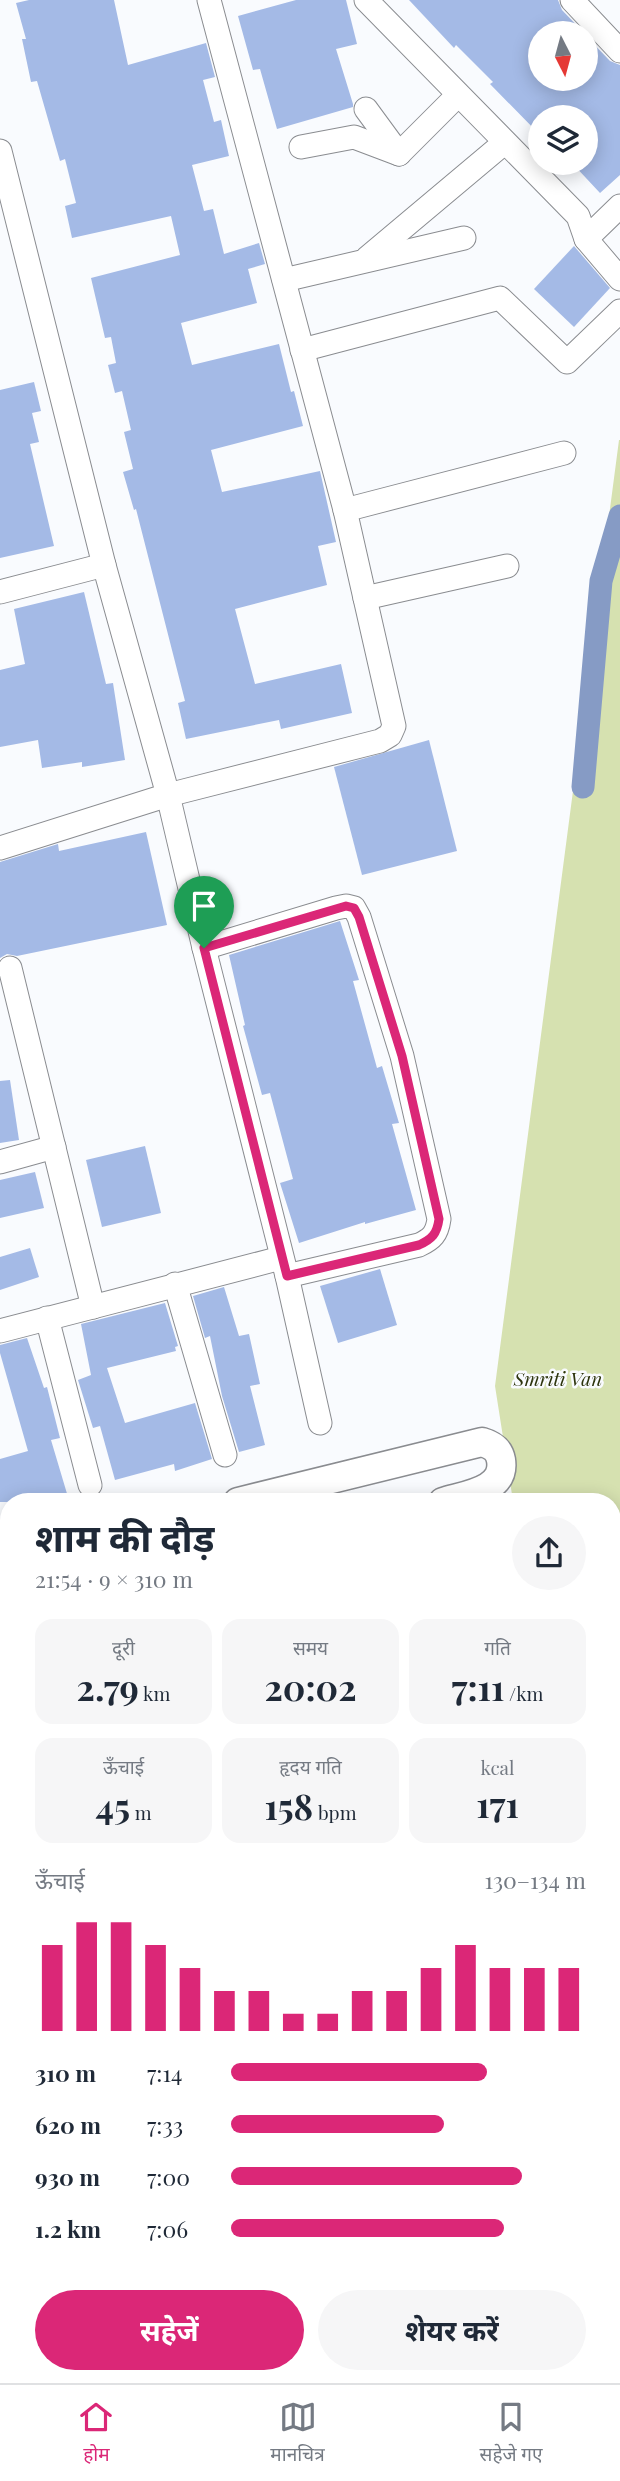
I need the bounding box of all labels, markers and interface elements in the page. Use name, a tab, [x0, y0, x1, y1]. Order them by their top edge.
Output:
north arrow	[528, 21, 598, 91]
map controls	[528, 21, 598, 175]
button: layers	[528, 105, 598, 175]
pin	[174, 876, 234, 948]
icon: arrive	[185, 887, 223, 925]
park label: Smriti Van	[513, 1365, 602, 1391]
text: शाम की दौड़	[35, 1511, 214, 1562]
button: share	[512, 1516, 586, 1590]
text: 21:54 · 9 × 310 m	[35, 1563, 193, 1594]
text: दूरी	[112, 1634, 135, 1660]
text: समय	[293, 1634, 328, 1660]
text: गति	[484, 1634, 511, 1660]
text: 2.79	[77, 1663, 139, 1710]
text: 20:02	[265, 1663, 356, 1710]
text: 7:11	[451, 1663, 504, 1710]
text: km	[139, 1680, 170, 1706]
text: /km	[504, 1680, 544, 1706]
text: ऊँचाई	[103, 1753, 144, 1779]
text: हृदय गति	[279, 1753, 342, 1779]
text: kcal	[480, 1754, 515, 1780]
text: 171	[476, 1780, 519, 1827]
text: 45	[95, 1782, 130, 1829]
text: 158	[264, 1782, 313, 1829]
text: m	[130, 1799, 152, 1825]
text: bpm	[313, 1799, 357, 1825]
text: ऊँचाई	[35, 1864, 85, 1895]
text: 130–134 m	[485, 1864, 586, 1895]
text: 310 m	[35, 2057, 96, 2088]
text: 7:14	[147, 2057, 182, 2088]
text: 620 m	[35, 2109, 101, 2140]
text: 7:33	[147, 2109, 183, 2140]
text: 930 m	[35, 2161, 100, 2192]
text: 7:00	[147, 2161, 190, 2192]
text: 1.2 km	[35, 2213, 101, 2244]
text: 7:06	[147, 2213, 188, 2244]
button: सहेजें	[35, 2290, 304, 2370]
button: शेयर करें	[318, 2290, 586, 2370]
tab: होम	[77, 2398, 115, 2469]
tab: मानचित्र	[270, 2398, 325, 2469]
tab: सहेजे गए	[480, 2398, 543, 2469]

